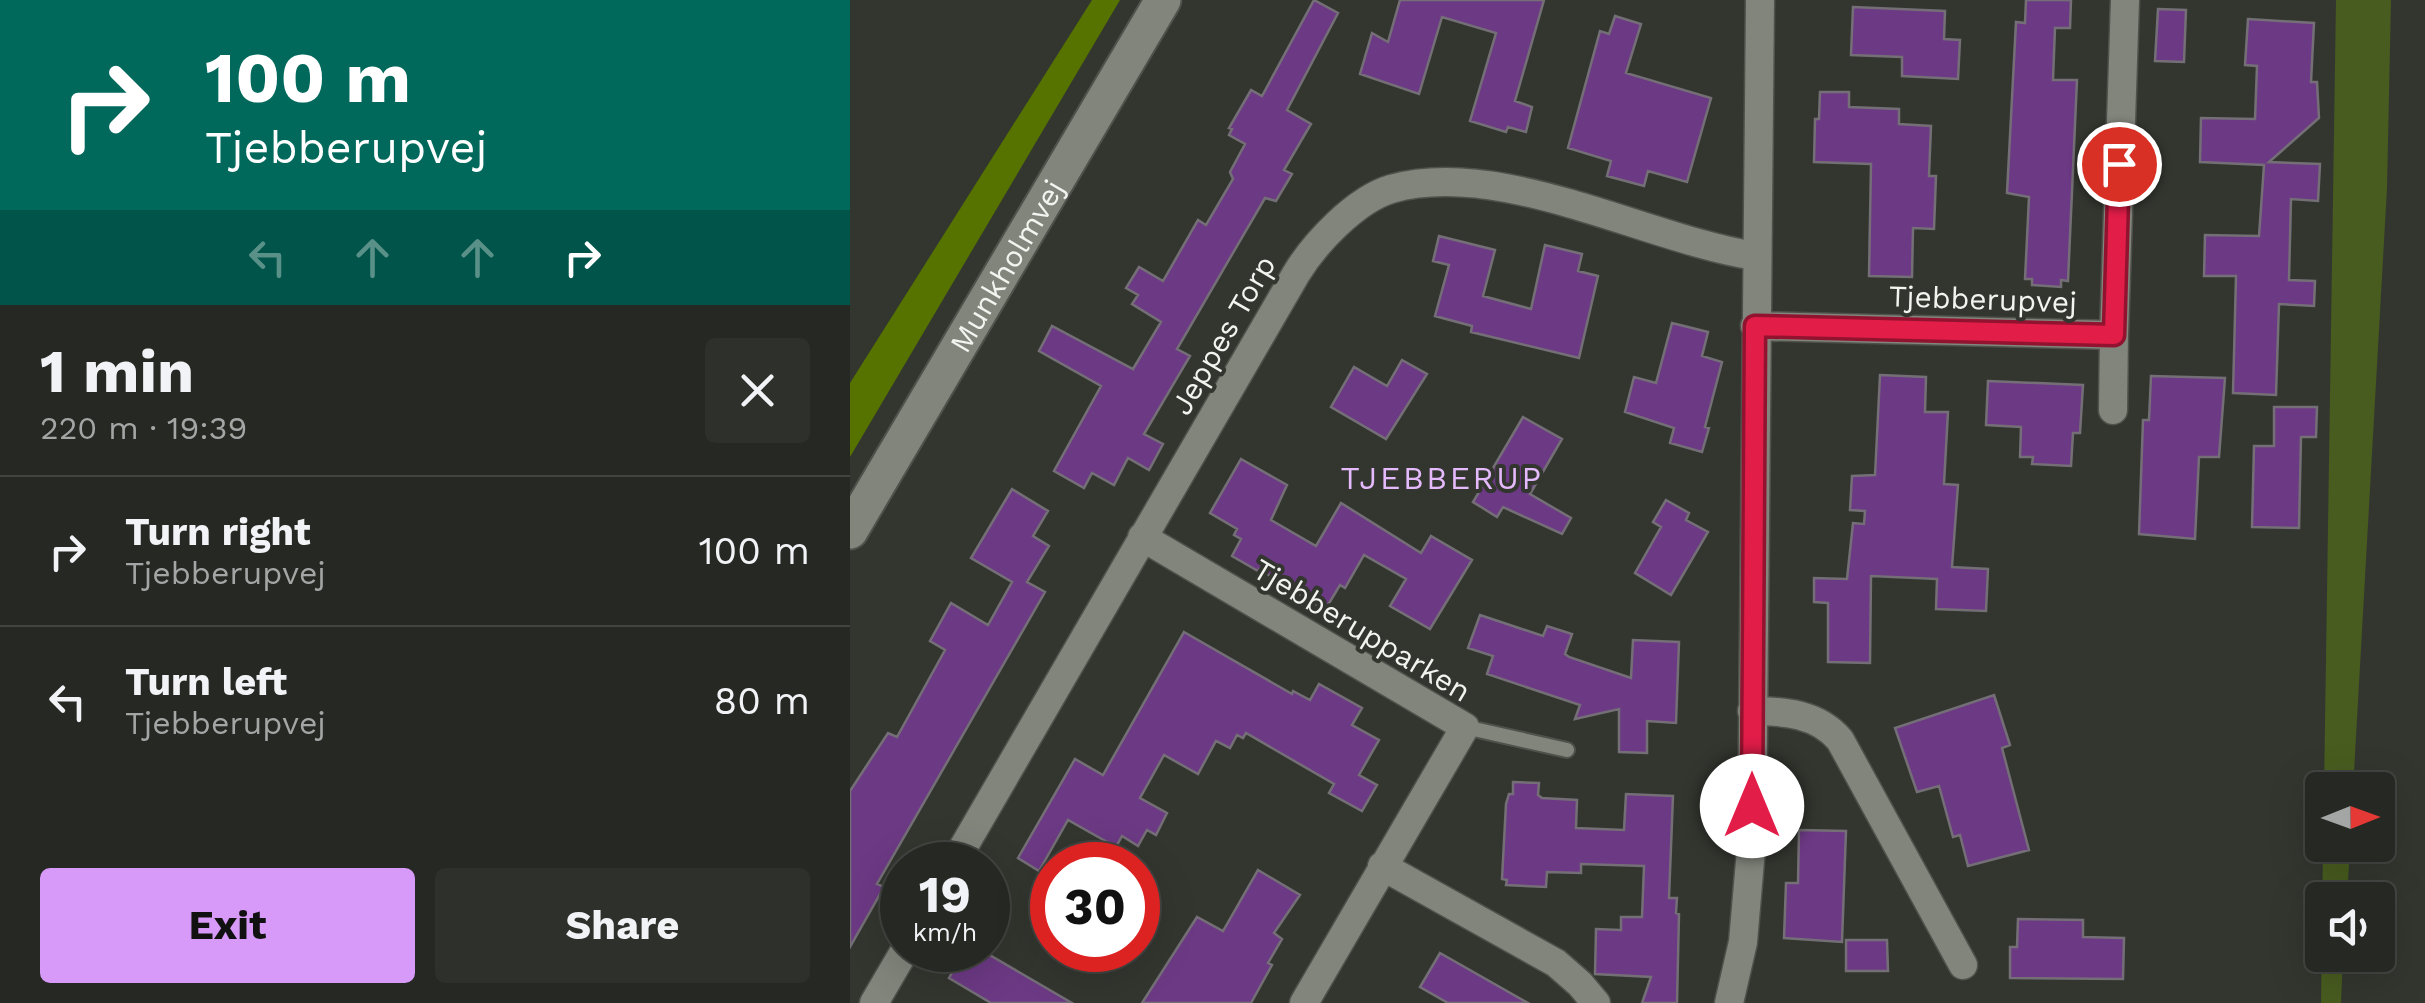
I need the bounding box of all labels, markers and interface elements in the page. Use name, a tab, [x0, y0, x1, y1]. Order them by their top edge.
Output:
text: 100 m	[205, 37, 411, 119]
icon: right	[40, 40, 170, 170]
text: Tjebberupvej	[205, 121, 487, 174]
pin	[2077, 122, 2162, 207]
icon: arrive	[2092, 137, 2147, 192]
street label: Munkholmvej	[942, 173, 1071, 358]
icon: left	[240, 230, 295, 285]
icon: ahead	[345, 230, 400, 285]
icon: ahead	[450, 230, 505, 285]
icon: right	[555, 230, 610, 285]
street label: Jeppes Torp	[1163, 249, 1283, 421]
street label: Tjebberupvej	[1888, 278, 2078, 320]
text: 1 min	[40, 336, 194, 407]
button: close	[705, 338, 810, 443]
text: 220 m · 19:39	[40, 409, 247, 447]
district label: TJEBBERUP	[1340, 459, 1544, 497]
text: Turn right	[125, 510, 311, 554]
icon: right	[40, 524, 95, 579]
text: 100 m	[699, 529, 810, 573]
street label: Tjebberupparken	[1247, 551, 1477, 709]
text: Tjebberupvej	[125, 554, 326, 592]
text: Turn left	[125, 660, 287, 704]
icon: left	[40, 674, 95, 729]
text: 80 m	[714, 679, 810, 723]
text: Tjebberupvej	[125, 704, 326, 742]
position arrow	[1700, 754, 1804, 858]
north arrow	[2305, 772, 2395, 862]
map controls	[2305, 772, 2395, 972]
speed limit sign: 30	[1030, 842, 1160, 972]
text: 19	[919, 865, 971, 924]
button: Exit	[40, 868, 415, 983]
button: Share	[435, 868, 810, 983]
button: sound	[2305, 882, 2395, 972]
text: km/h	[913, 918, 977, 947]

